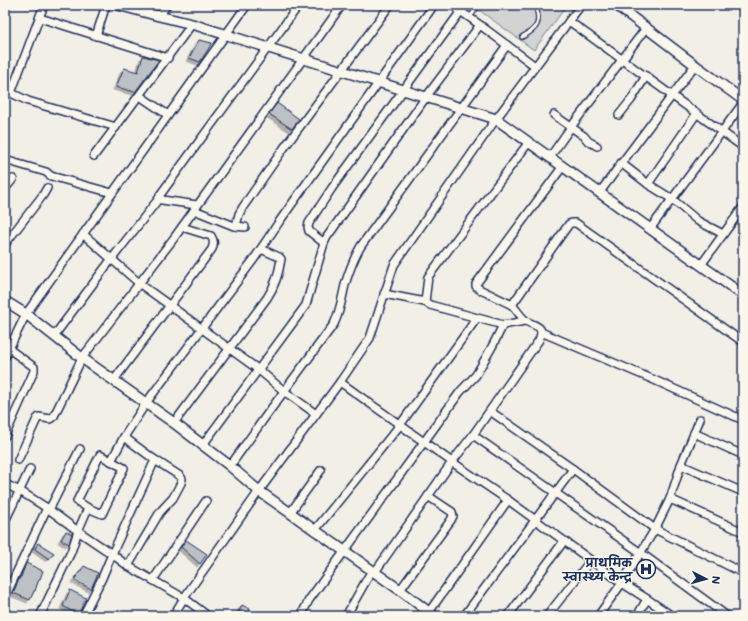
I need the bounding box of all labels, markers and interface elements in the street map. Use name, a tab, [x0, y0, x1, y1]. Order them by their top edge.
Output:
place label: प्राथमिक स्वास्थ्य केन्द्र	[562, 554, 634, 584]
hospital icon: प्राथमिक स्वास्थ्य केन्द्र	[635, 558, 657, 580]
north arrow	[686, 559, 726, 599]
text: N	[709, 575, 724, 585]

